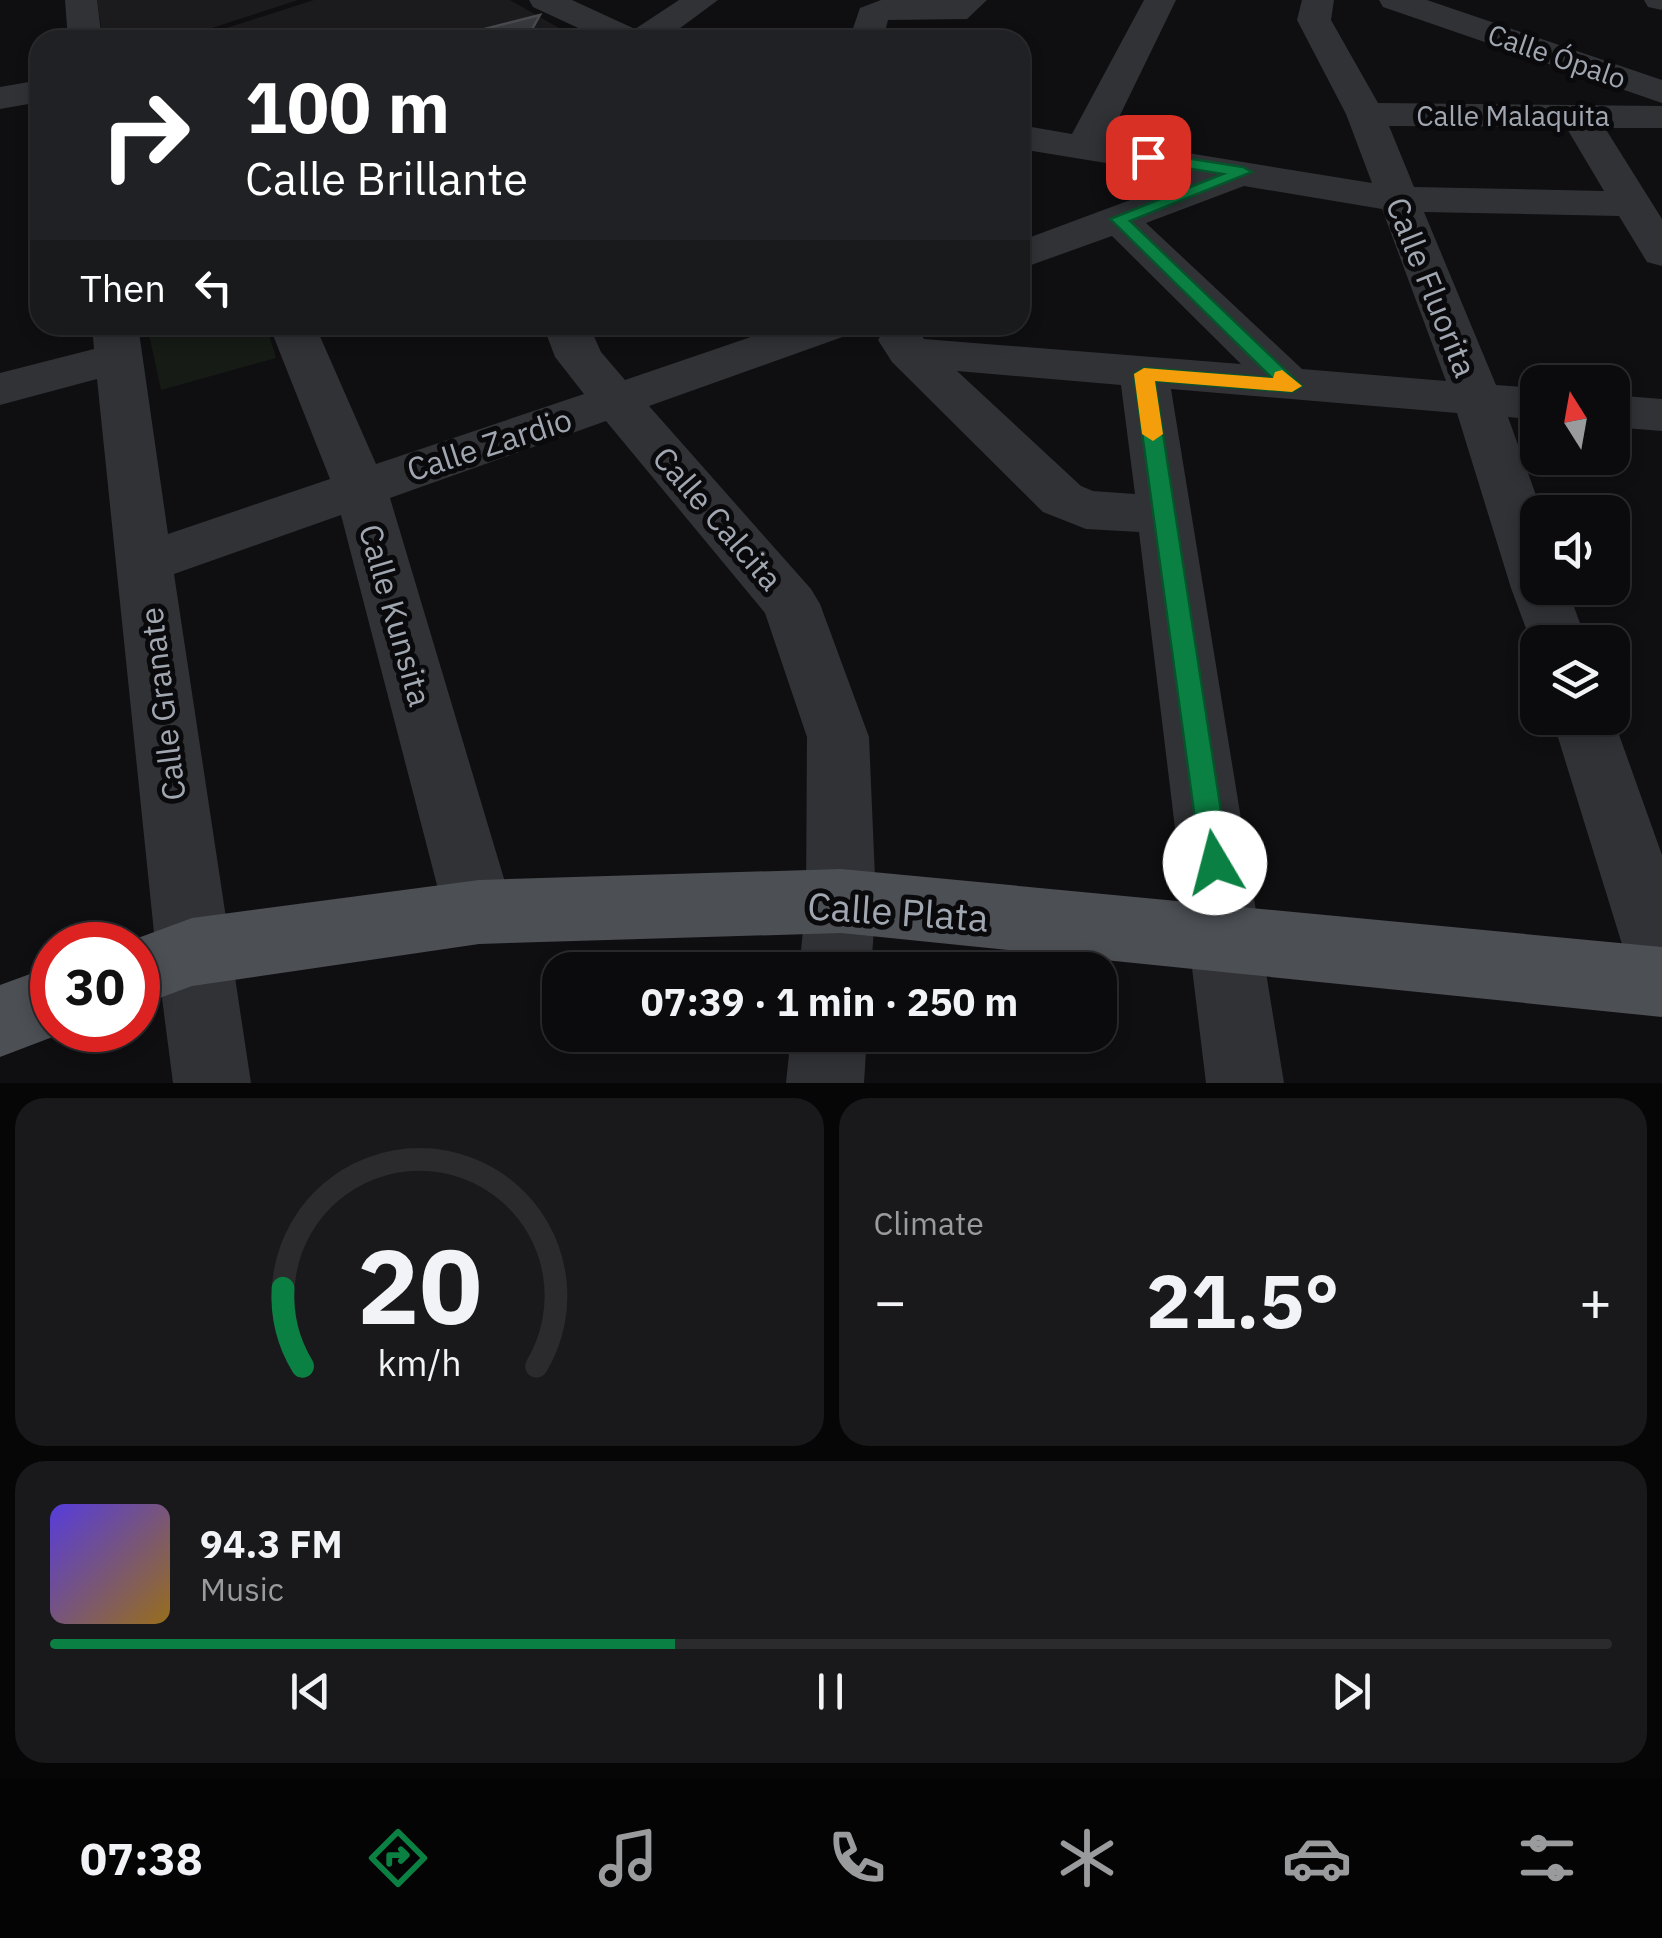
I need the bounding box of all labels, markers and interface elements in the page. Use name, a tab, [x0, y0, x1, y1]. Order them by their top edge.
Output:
street label: Calle Ópalo	[1483, 15, 1631, 97]
text: 100 m	[245, 61, 450, 152]
icon: right	[80, 70, 210, 200]
street label: Calle Malaquita	[1416, 97, 1610, 134]
pin	[1106, 115, 1191, 200]
icon: arrive	[1121, 130, 1176, 185]
text: Calle Brillante	[245, 149, 528, 207]
street label: Calle Fluorita	[1377, 191, 1487, 383]
icon: left	[186, 260, 241, 315]
text: Then	[80, 263, 166, 312]
north arrow	[1520, 365, 1630, 475]
map controls	[1520, 365, 1630, 735]
street label: Calle Zardio	[401, 398, 577, 490]
street label: Calle Calcita	[644, 437, 792, 599]
button: sound	[1520, 495, 1630, 605]
street label: Calle Kunsita	[350, 519, 442, 711]
street label: Calle Granate	[129, 605, 195, 803]
button: layers	[1520, 625, 1630, 735]
position arrow	[1163, 811, 1267, 915]
street label: Calle Plata	[806, 880, 990, 942]
speed limit sign: 30	[30, 922, 160, 1052]
text: 07:39 · 1 min · 250 m	[641, 977, 1018, 1026]
text: Climate	[874, 1202, 984, 1244]
text: 20	[357, 1217, 482, 1353]
text: 21.5°	[1146, 1251, 1340, 1349]
text: −	[874, 1265, 907, 1336]
text: +	[1579, 1265, 1612, 1336]
text: km/h	[377, 1339, 461, 1386]
text: 94.3 FM	[200, 1519, 343, 1568]
text: Music	[200, 1568, 284, 1610]
icon: previous	[283, 1664, 338, 1719]
icon: pause	[803, 1664, 858, 1719]
icon: next	[1324, 1664, 1379, 1719]
icon: directions	[363, 1823, 433, 1893]
icon: music	[593, 1823, 663, 1893]
icon: phone	[822, 1823, 892, 1893]
icon: climate	[1052, 1823, 1122, 1893]
icon: car	[1282, 1823, 1352, 1893]
icon: filters	[1512, 1823, 1582, 1893]
text: 07:38	[80, 1829, 203, 1887]

